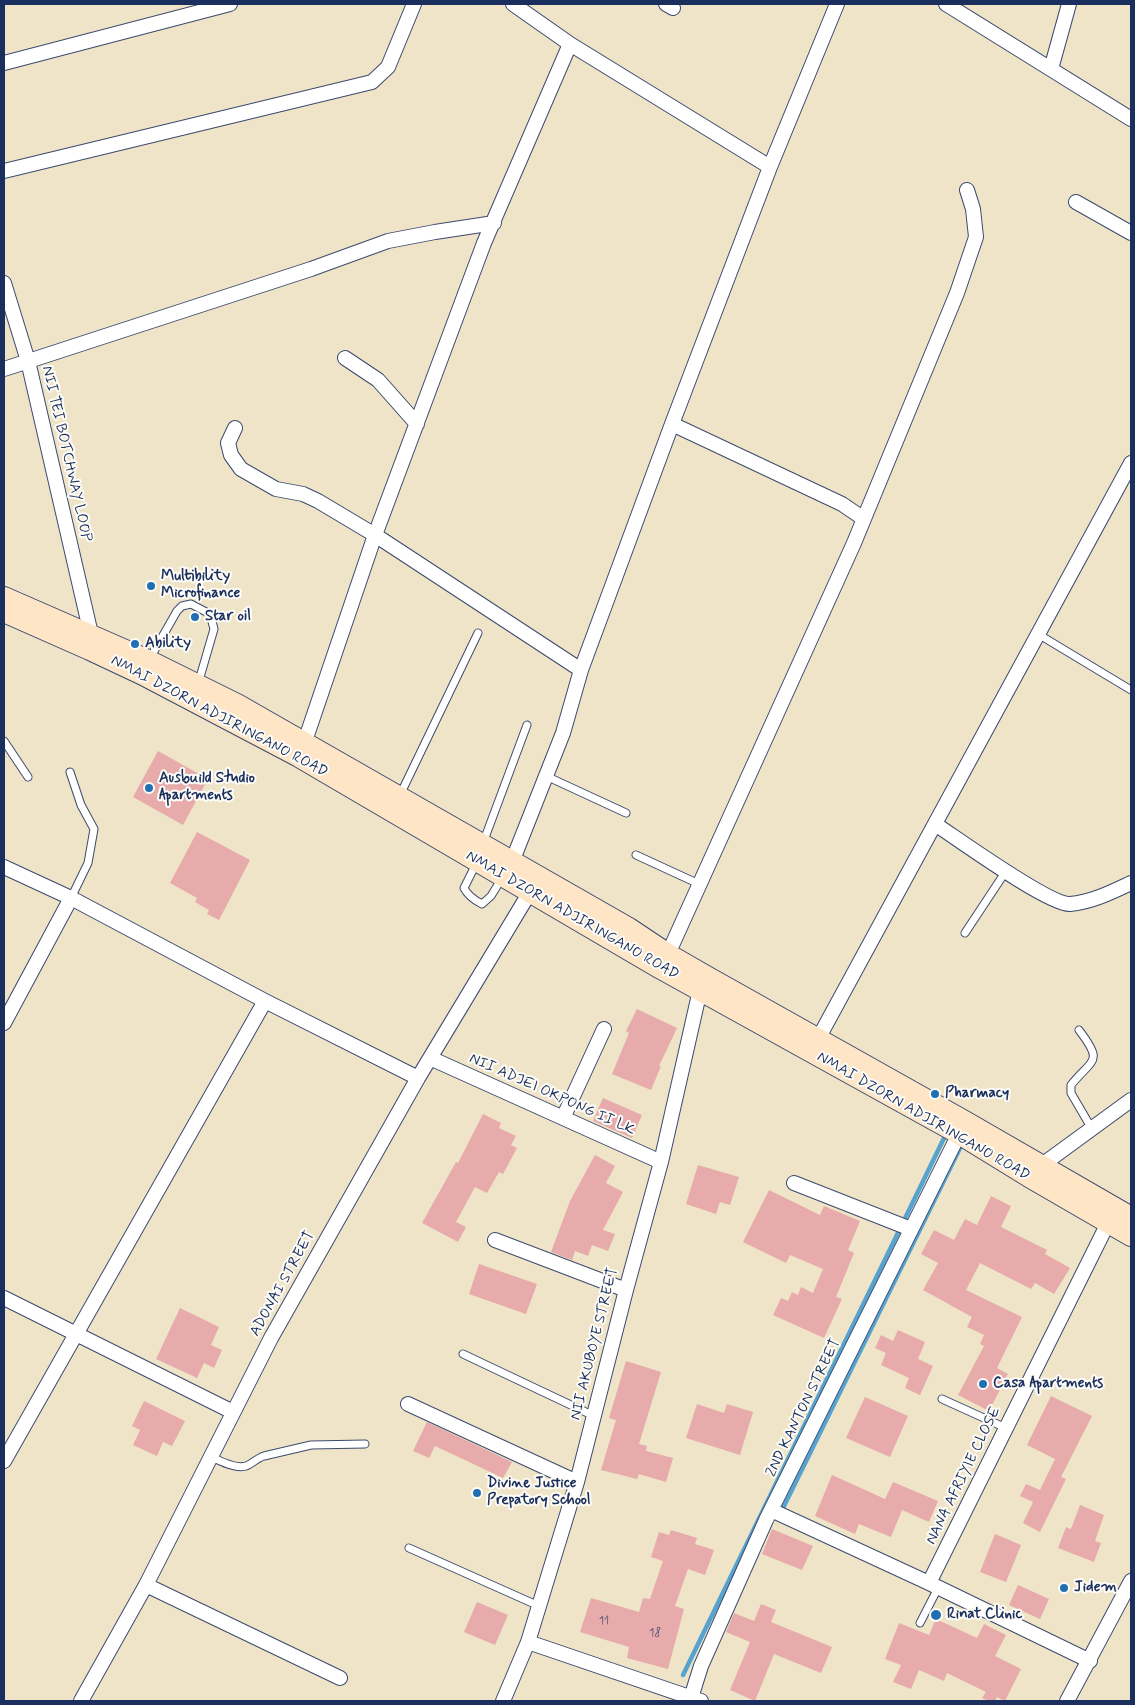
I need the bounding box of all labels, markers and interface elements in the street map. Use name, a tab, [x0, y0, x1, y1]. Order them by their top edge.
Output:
street label: NII TEI BOTCHWAY LOOP	[37, 364, 95, 544]
place label: Multibility Microfinance	[161, 568, 240, 603]
marker: Multibility Microfinance	[145, 580, 157, 592]
place label: Star oil	[205, 608, 251, 626]
marker: Star oil	[189, 611, 201, 623]
place label: Ability	[145, 635, 191, 653]
marker: Ability	[129, 638, 141, 650]
street label: NMAI DZORN ADJIRINGANO ROAD	[108, 652, 330, 782]
place label: Ausbuild Studio Apartments	[159, 770, 255, 805]
marker: Ausbuild Studio Apartments	[143, 782, 155, 794]
street label: NMAI DZORN ADJIRINGANO ROAD	[462, 847, 682, 985]
street label: NMAI DZORN ADJIRINGANO ROAD	[813, 1048, 1033, 1186]
street label: NII ADJEI OKPONG II LK	[466, 1050, 638, 1140]
place label: Pharmacy	[945, 1085, 1009, 1103]
marker: Pharmacy	[929, 1088, 941, 1100]
street label: ADONAI STREET	[247, 1228, 319, 1340]
street label: NII AKUBOYE STREET	[567, 1266, 623, 1422]
street label: 2ND KANTON STREET	[763, 1336, 845, 1480]
place label: Casa Apartments	[993, 1375, 1103, 1393]
marker: Casa Apartments	[977, 1378, 989, 1390]
street label: NANA AFRIYIE CLOSE	[923, 1404, 1005, 1548]
place label: Divine Justice Prepatory School	[487, 1475, 591, 1510]
marker: Divine Justice Prepatory School	[471, 1487, 483, 1499]
place label: Jidem	[1074, 1579, 1117, 1597]
marker: Jidem	[1058, 1582, 1070, 1594]
place label: Rinat Clinic	[947, 1606, 1022, 1624]
marker: Rinat Clinic	[929, 1608, 943, 1622]
house number: 11	[599, 1614, 609, 1628]
house number: 18	[649, 1626, 661, 1640]

